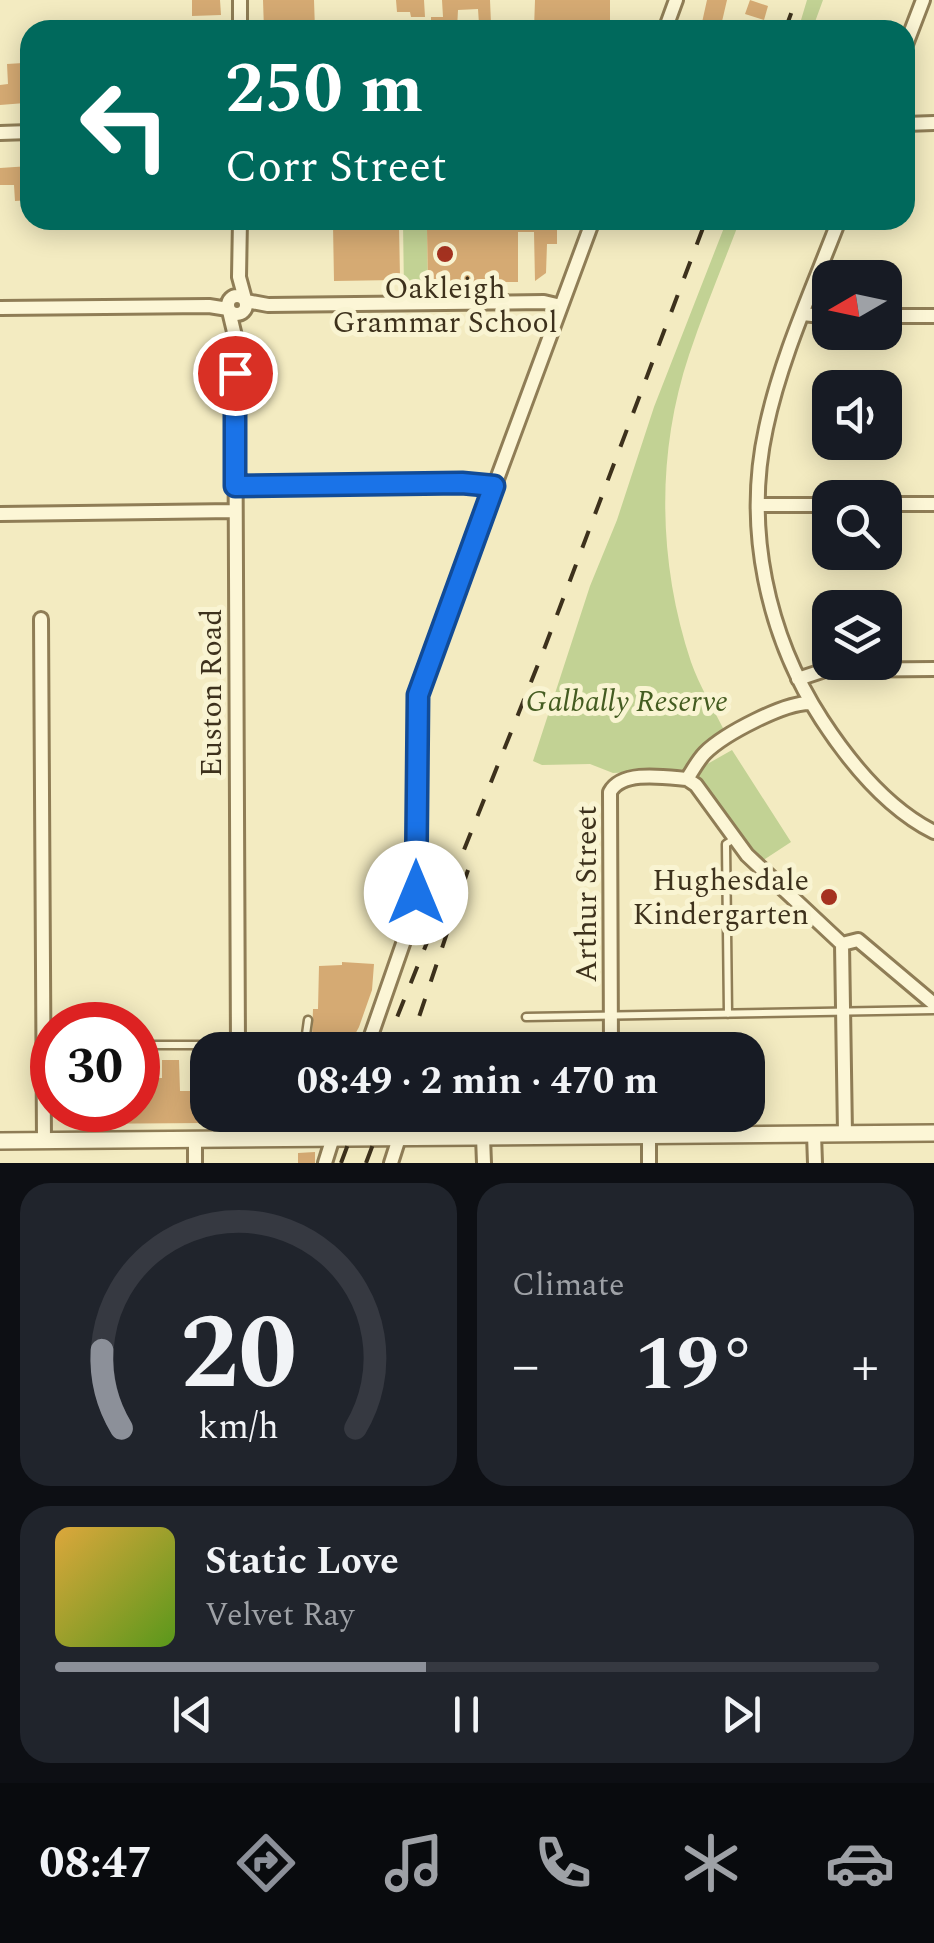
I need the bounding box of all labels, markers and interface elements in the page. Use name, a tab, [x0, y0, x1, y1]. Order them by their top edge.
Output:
text: 250 m	[225, 37, 423, 143]
icon: left	[60, 60, 190, 190]
text: Corr Street	[225, 133, 447, 202]
marker: Oakleigh Grammar School	[434, 243, 456, 265]
north arrow	[812, 260, 902, 350]
map controls	[812, 260, 902, 680]
place label: Oakleigh Grammar School	[332, 266, 558, 346]
pin	[193, 331, 278, 416]
icon: arrive	[208, 346, 263, 401]
button: sound	[812, 370, 902, 460]
button: search	[812, 480, 902, 570]
button: layers	[812, 590, 902, 680]
street label: Euston Road	[189, 609, 235, 777]
park label: Galbally Reserve	[526, 679, 728, 725]
street label: Arthur Street	[564, 805, 610, 983]
position arrow	[364, 841, 468, 945]
place label: Hughesdale Kindergarten	[632, 858, 809, 938]
marker: Hughesdale Kindergarten	[818, 886, 840, 908]
speed limit sign: 30	[30, 1002, 160, 1132]
text: 08:49 · 2 min · 470 m	[297, 1053, 658, 1111]
text: Climate	[512, 1261, 624, 1310]
text: 20	[180, 1276, 297, 1434]
text: 19°	[635, 1309, 756, 1423]
text: −	[512, 1325, 540, 1408]
text: +	[851, 1325, 879, 1408]
text: km/h	[198, 1400, 279, 1455]
text: Static Love	[205, 1533, 399, 1591]
text: Velvet Ray	[205, 1591, 354, 1640]
icon: previous	[165, 1687, 220, 1742]
icon: pause	[439, 1687, 494, 1742]
icon: next	[714, 1687, 769, 1742]
icon: directions	[231, 1828, 301, 1898]
icon: music	[379, 1828, 449, 1898]
icon: phone	[528, 1828, 598, 1898]
icon: climate	[676, 1828, 746, 1898]
icon: car	[825, 1828, 895, 1898]
text: 08:47	[39, 1829, 152, 1898]

